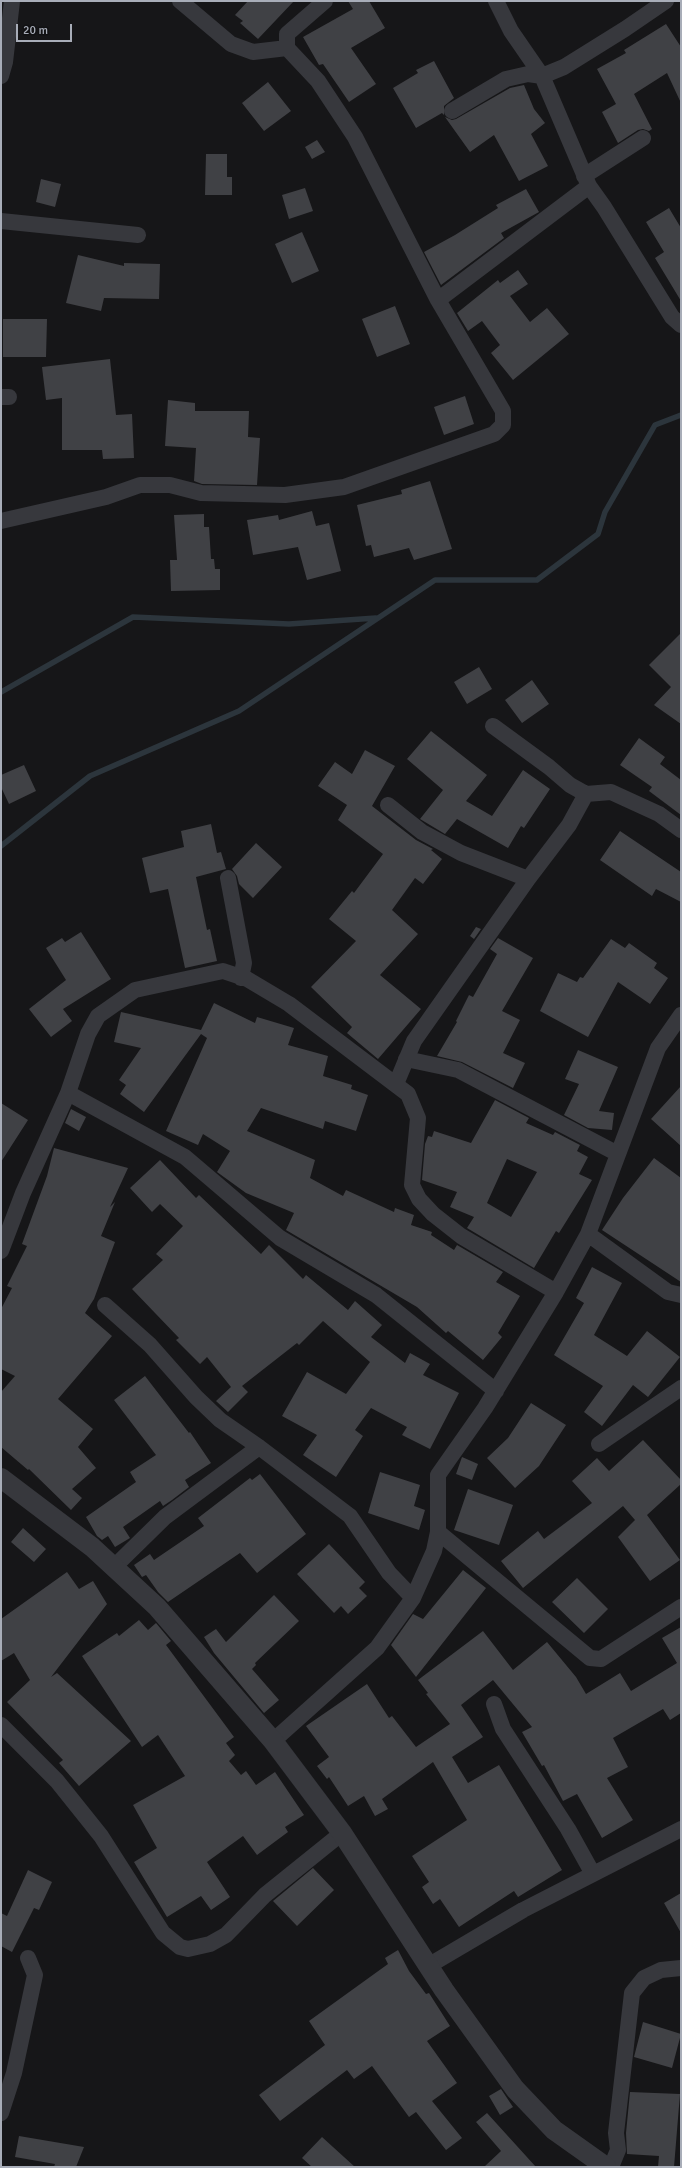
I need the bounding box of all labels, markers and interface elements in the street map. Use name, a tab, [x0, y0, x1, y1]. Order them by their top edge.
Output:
scale bar	[18, 16, 74, 42]
text: 20 m	[23, 23, 48, 38]

